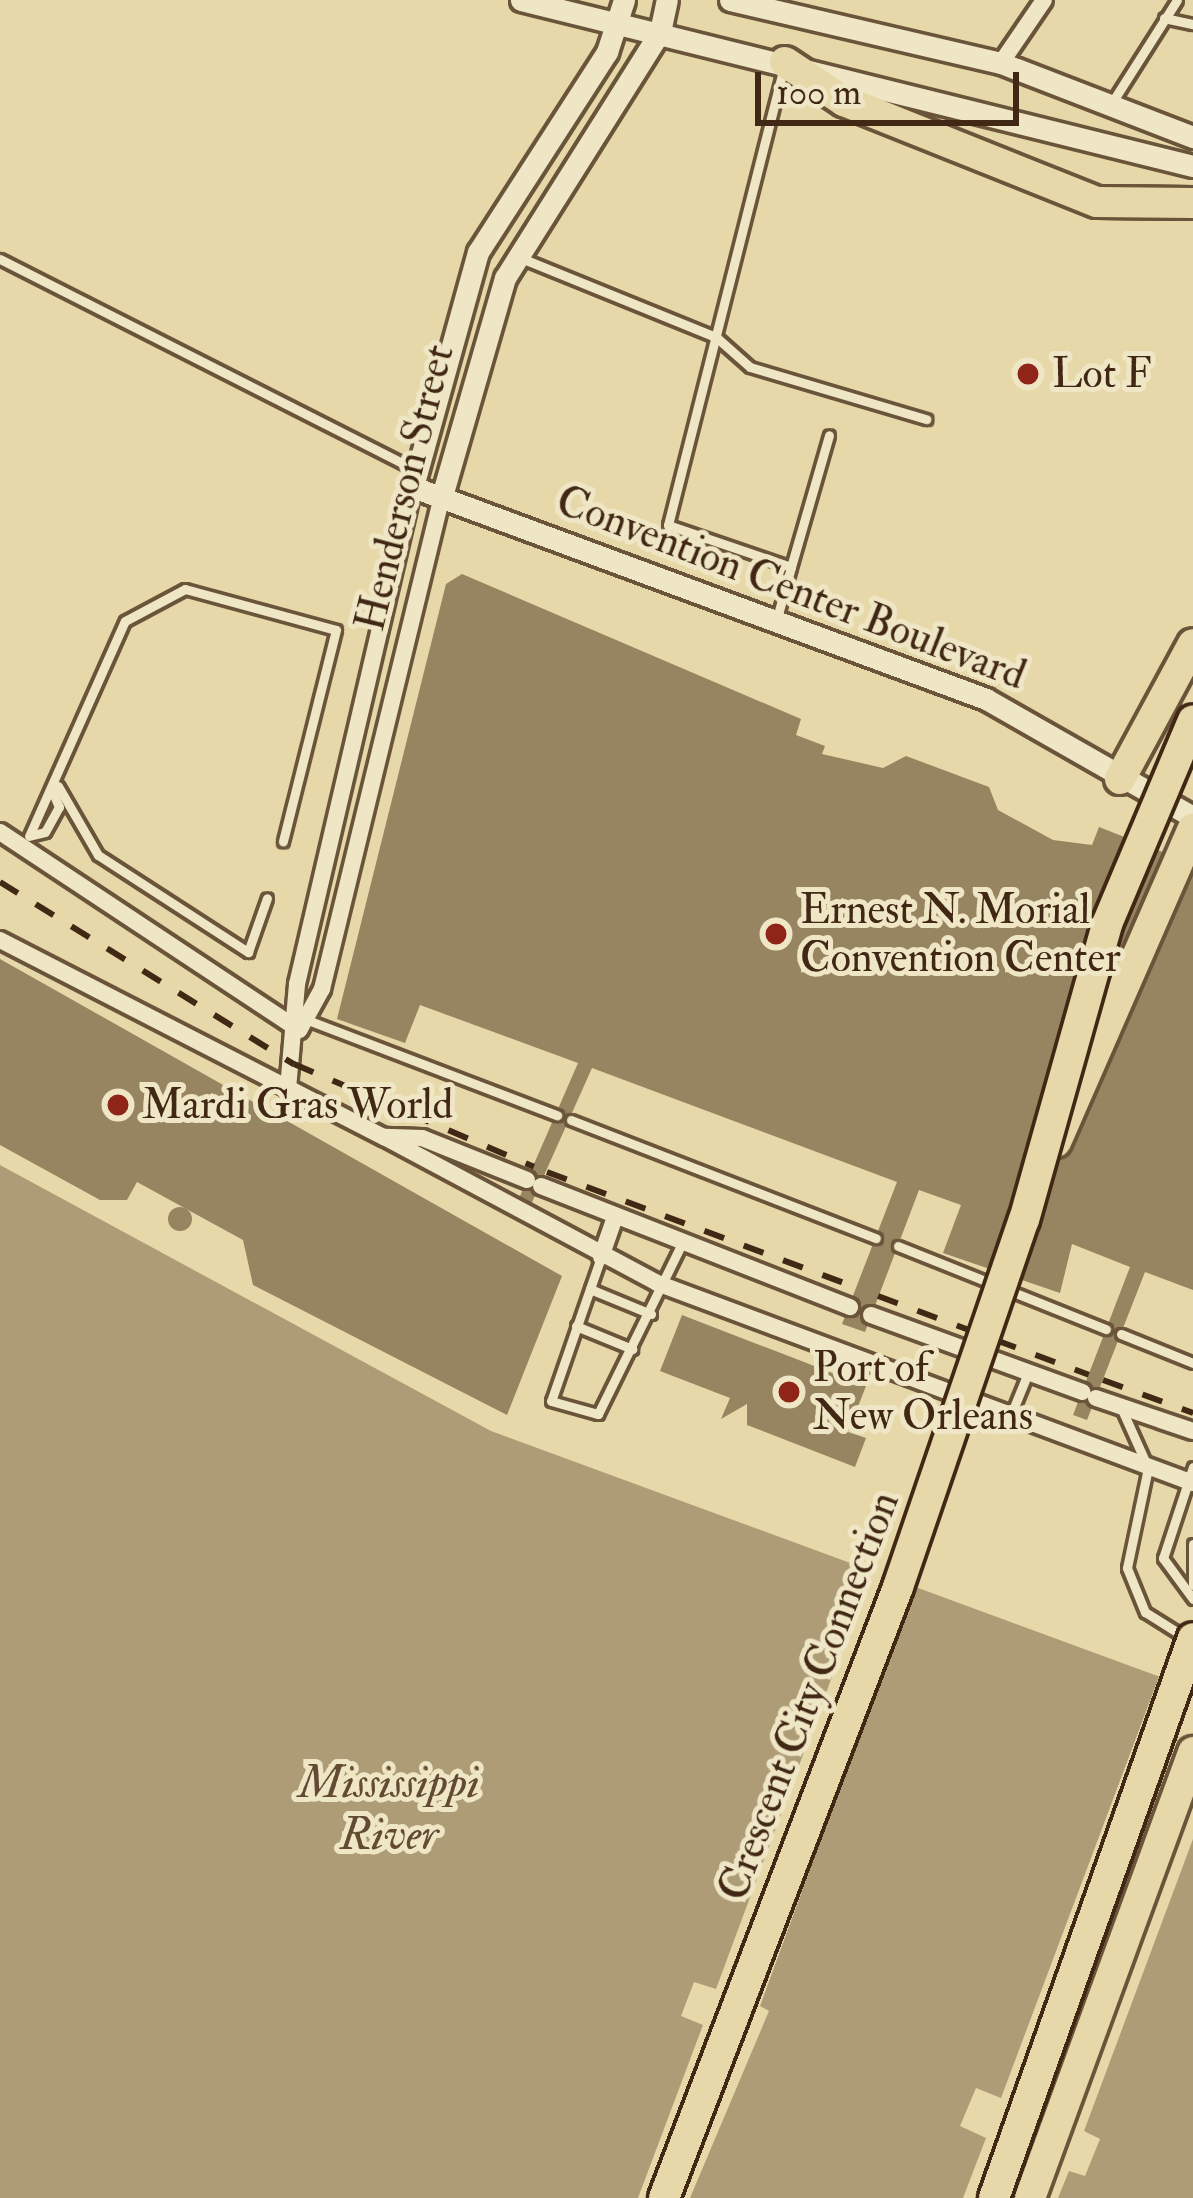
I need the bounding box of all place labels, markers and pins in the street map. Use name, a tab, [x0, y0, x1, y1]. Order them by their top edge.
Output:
place label: Lot F	[1052, 349, 1152, 399]
marker: Lot F	[1015, 361, 1041, 387]
place label: Ernest N. Morial Convention Center	[800, 885, 1121, 984]
marker: Ernest N. Morial Convention Center	[763, 921, 789, 947]
place label: Mardi Gras World	[142, 1080, 453, 1130]
marker: Mardi Gras World	[105, 1092, 131, 1118]
place label: Port of New Orleans	[813, 1343, 1033, 1442]
marker: Port of New Orleans	[776, 1379, 802, 1405]

